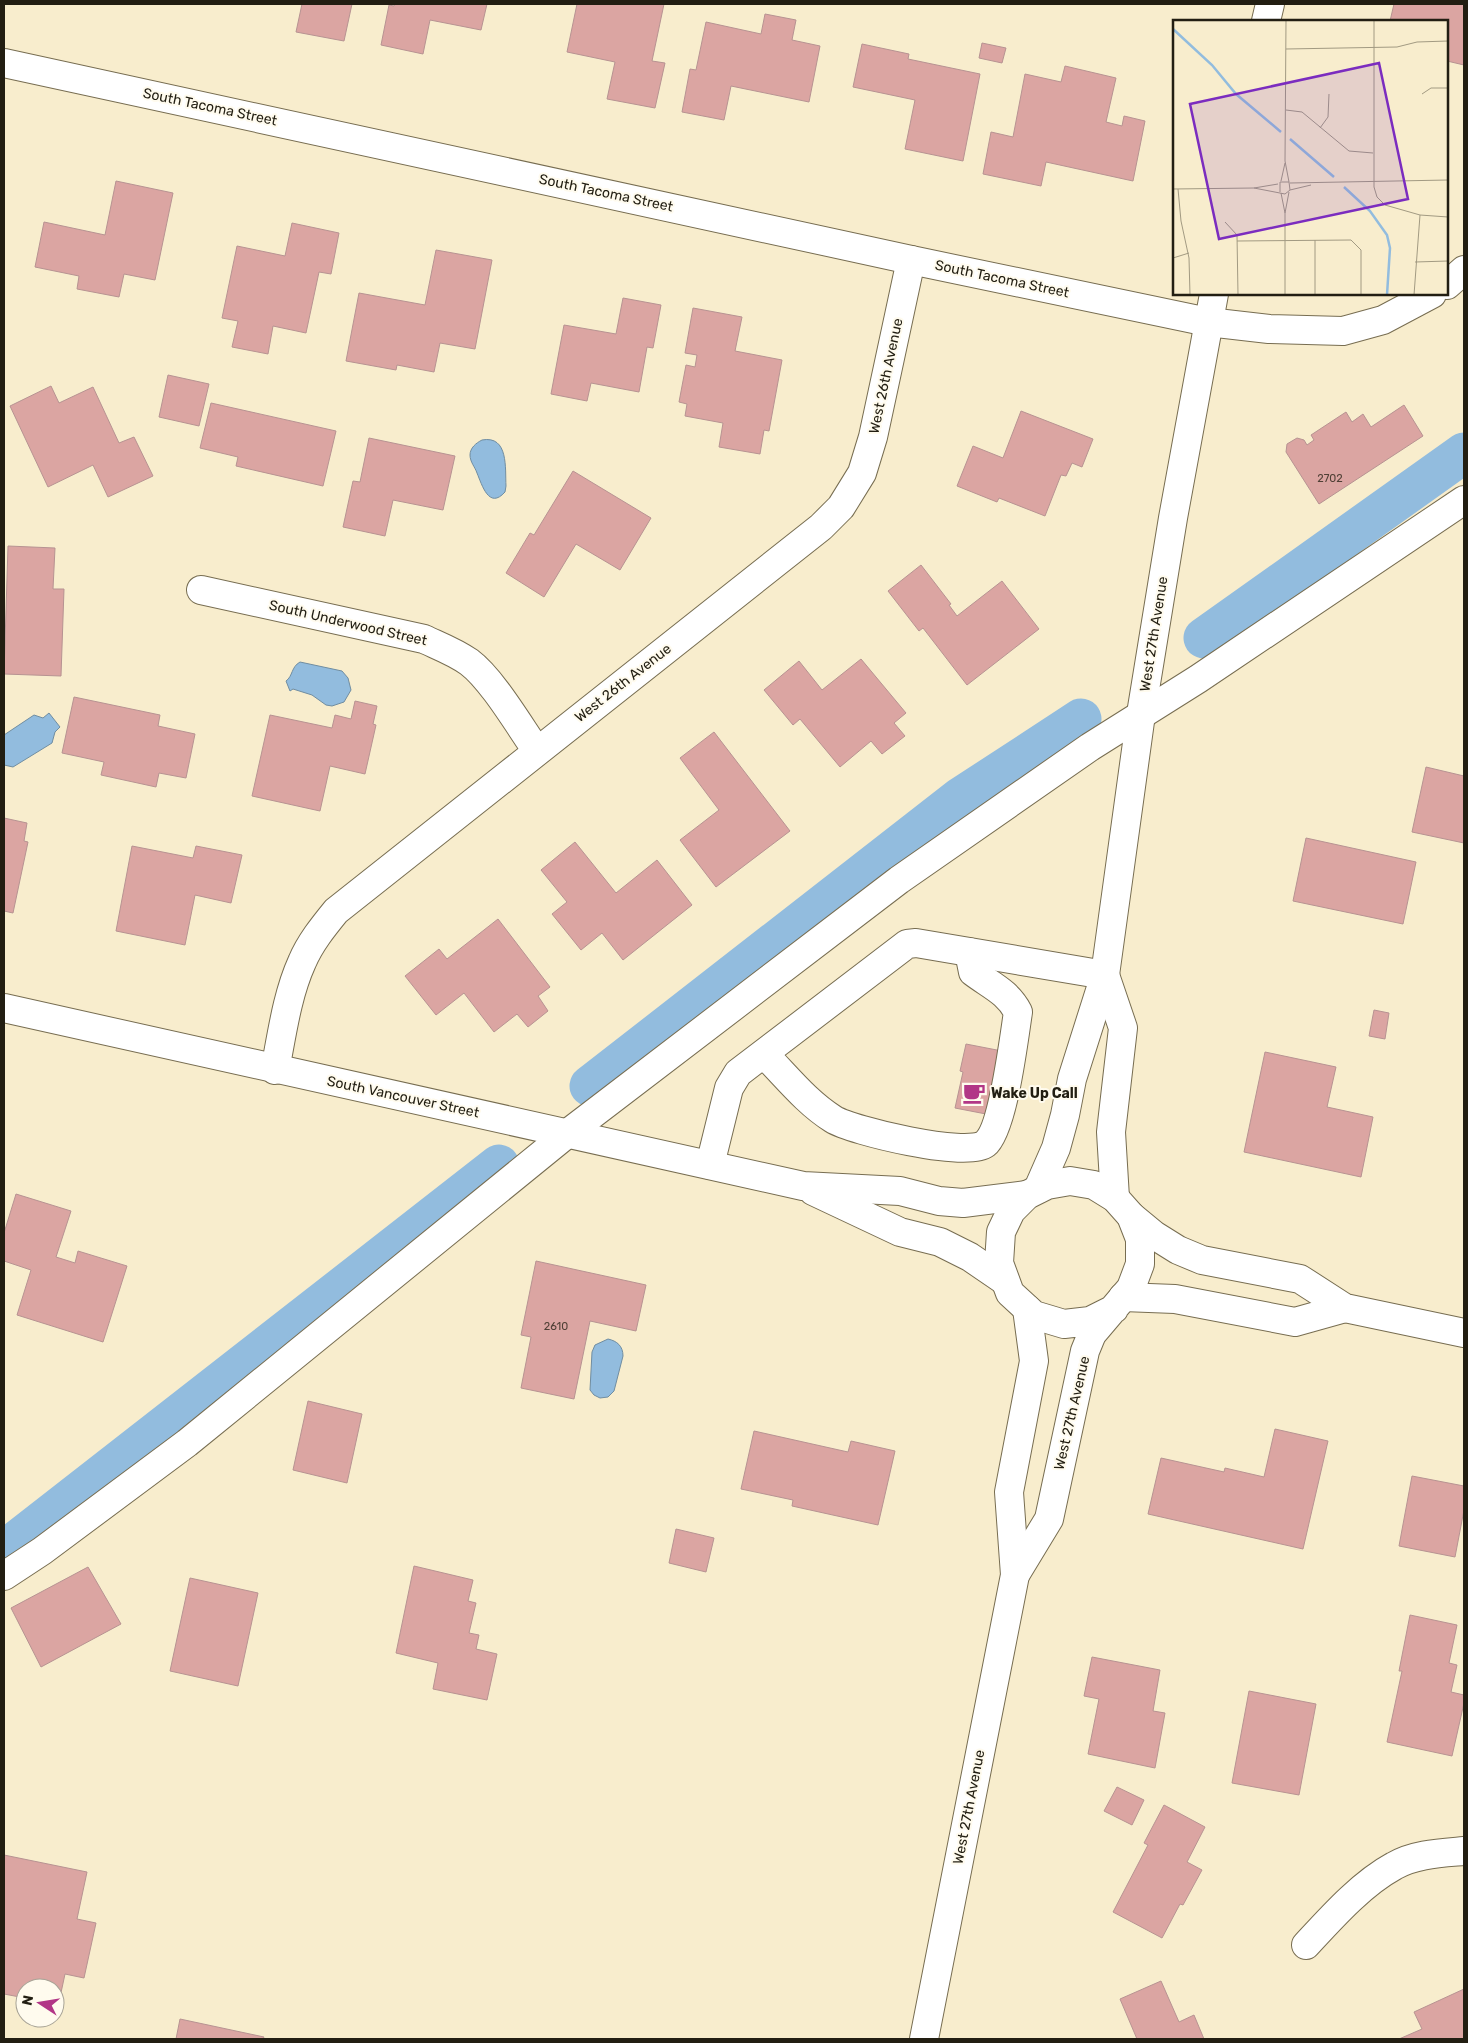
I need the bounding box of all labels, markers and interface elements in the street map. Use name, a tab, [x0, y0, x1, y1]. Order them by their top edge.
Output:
inset map	[1173, 20, 1448, 295]
street label: South Tacoma Street	[141, 84, 279, 130]
street label: South Tacoma Street	[537, 170, 675, 216]
street label: South Tacoma Street	[933, 256, 1071, 302]
street label: West 26th Avenue	[865, 317, 907, 435]
house number: 2702	[1317, 472, 1343, 485]
street label: West 27th Avenue	[1137, 575, 1172, 693]
street label: South Underwood Street	[267, 597, 429, 650]
street label: West 26th Avenue	[571, 640, 675, 726]
street label: South Vancouver Street	[325, 1073, 481, 1122]
cafe icon: Wake Up Call	[961, 1080, 987, 1106]
place label: Wake Up Call	[991, 1085, 1078, 1102]
house number: 2610	[544, 1320, 568, 1333]
street label: West 27th Avenue	[1051, 1354, 1093, 1472]
street label: West 27th Avenue	[950, 1748, 988, 1866]
north arrow	[15, 1978, 65, 2028]
text: N	[18, 1994, 37, 2007]

